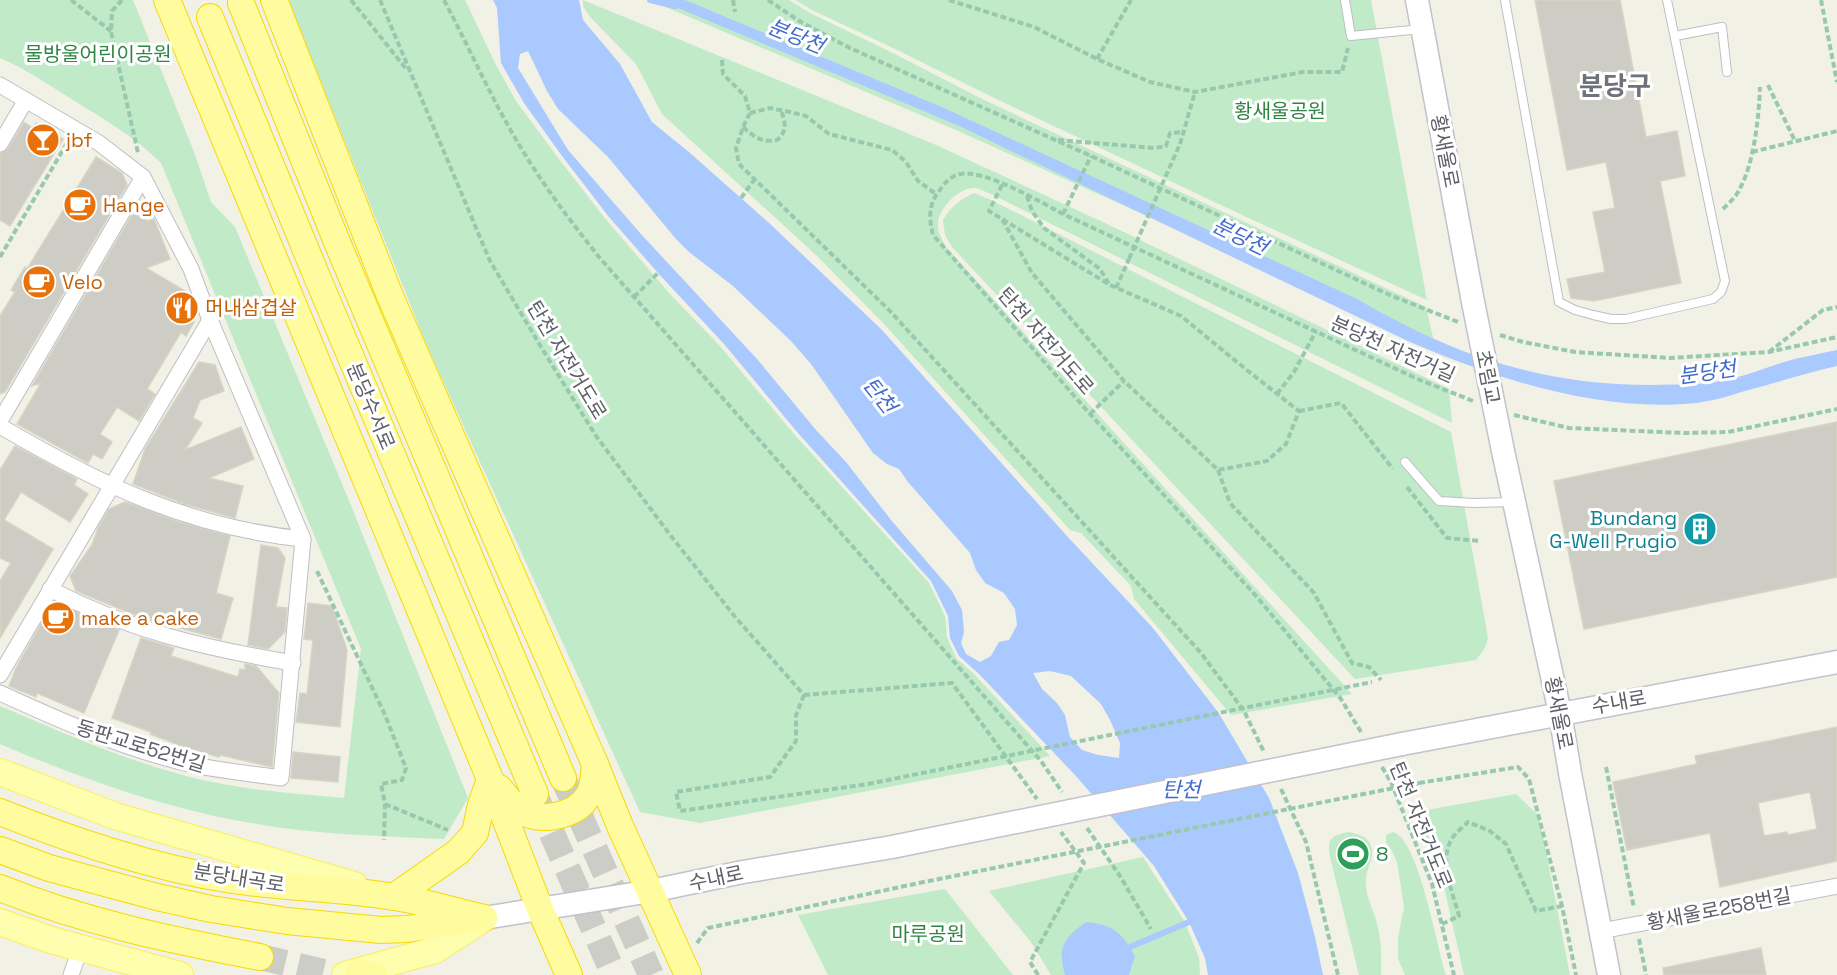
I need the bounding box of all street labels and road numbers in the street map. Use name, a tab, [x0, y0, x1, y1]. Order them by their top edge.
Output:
street label: 황새울로	[1425, 112, 1465, 190]
street label: 탄천 자전거도로	[992, 282, 1100, 400]
street label: 탄천 자전거도로	[521, 296, 613, 424]
street label: 분당천 자전거길	[1327, 310, 1459, 388]
street label: 초림교	[1470, 347, 1506, 407]
street label: 분당수서로	[341, 359, 401, 453]
street label: 황새울로	[1539, 674, 1579, 752]
street label: 수내로	[1590, 684, 1648, 720]
street label: 동판교로52번길	[73, 714, 209, 778]
street label: 탄천 자전거도로	[1384, 758, 1458, 892]
street label: 분당내곡로	[192, 858, 286, 898]
street label: 수내로	[686, 860, 746, 896]
street label: 황새울로258번길	[1644, 882, 1794, 936]

